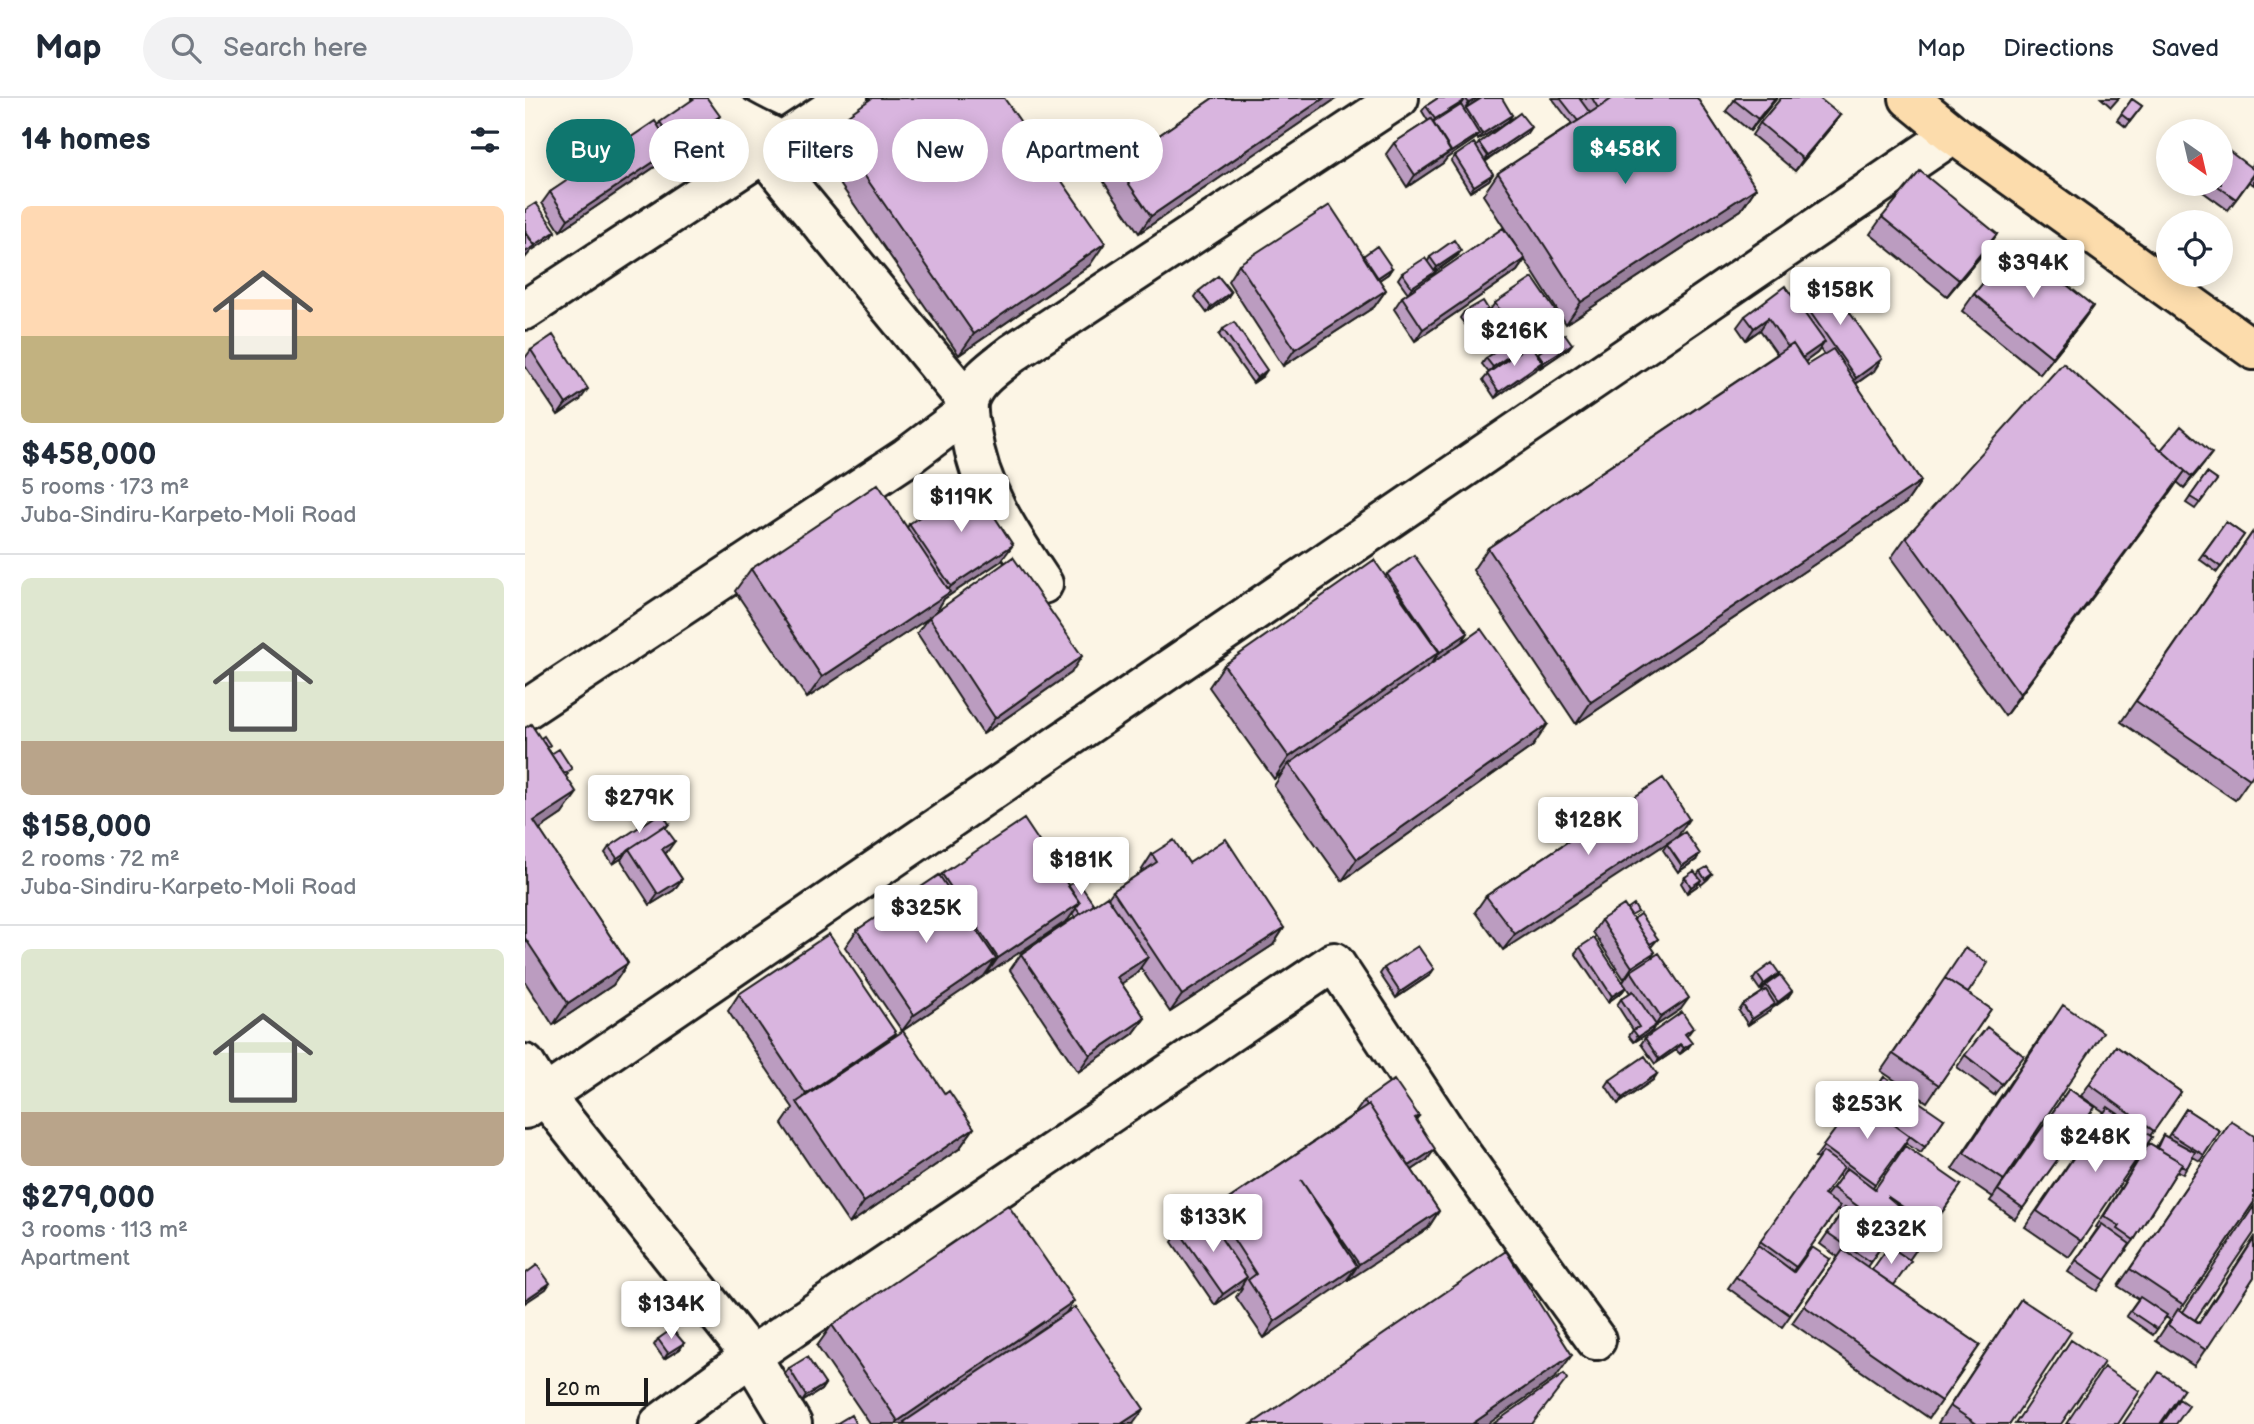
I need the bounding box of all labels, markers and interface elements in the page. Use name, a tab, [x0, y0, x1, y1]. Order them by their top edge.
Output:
search box	[143, 17, 633, 80]
text: Map	[35, 28, 101, 68]
icon: search	[167, 29, 205, 67]
text: Search here	[223, 33, 367, 64]
text: Map	[1917, 34, 1965, 63]
text: Directions	[2003, 34, 2114, 63]
text: Saved	[2152, 34, 2219, 63]
chip: Buy	[546, 119, 635, 182]
chip: Rent	[649, 119, 749, 182]
chip: Filters	[763, 119, 878, 182]
chip: New	[892, 119, 988, 182]
chip: Apartment	[1002, 119, 1163, 182]
north arrow	[2156, 119, 2233, 196]
map controls	[2156, 119, 2233, 287]
icon: filters	[466, 121, 504, 159]
text: 14 homes	[21, 122, 150, 158]
pin: $458K	[1576, 126, 1674, 186]
text: $458K	[1589, 135, 1661, 163]
button: locate	[2156, 210, 2233, 287]
pin: $394K	[1984, 240, 2082, 300]
text: $394K	[1997, 249, 2069, 277]
icon: home	[200, 252, 326, 378]
pin: $158K	[1791, 268, 1889, 327]
text: $158K	[1806, 276, 1874, 304]
pin: $216K	[1465, 308, 1563, 368]
text: $216K	[1480, 317, 1548, 345]
text: $458,000	[21, 437, 157, 473]
text: 5 rooms · 173 m²	[21, 473, 189, 501]
pin: $119K	[912, 474, 1010, 534]
text: $119K	[929, 483, 993, 511]
text: Juba-Sindiru-Karpeto-Moli Road	[21, 501, 357, 529]
icon: home	[200, 624, 326, 750]
pin: $279K	[590, 776, 688, 835]
text: $279K	[604, 784, 674, 812]
pin: $128K	[1539, 798, 1637, 857]
text: $128K	[1554, 806, 1622, 834]
text: $158,000	[21, 809, 151, 845]
pin: $181K	[1032, 838, 1130, 897]
text: 2 rooms · 72 m²	[21, 845, 180, 873]
text: $181K	[1049, 846, 1113, 874]
text: Juba-Sindiru-Karpeto-Moli Road	[21, 873, 357, 901]
pin: $325K	[877, 886, 975, 945]
text: $325K	[890, 894, 962, 922]
icon: home	[200, 995, 326, 1121]
pin: $253K	[1818, 1082, 1916, 1141]
text: $253K	[1831, 1090, 1903, 1118]
pin: $248K	[2046, 1114, 2144, 1174]
text: $248K	[2059, 1123, 2131, 1151]
text: $279,000	[21, 1180, 155, 1216]
pin: $133K	[1164, 1194, 1262, 1254]
text: $133K	[1179, 1203, 1247, 1231]
pin: $232K	[1842, 1206, 1940, 1266]
text: $232K	[1855, 1215, 1927, 1243]
text: 3 rooms · 113 m²	[21, 1216, 188, 1244]
text: Apartment	[21, 1244, 130, 1272]
pin: $134K	[622, 1282, 720, 1341]
text: $134K	[637, 1290, 705, 1318]
scale bar	[546, 1375, 647, 1407]
text: 20 m	[557, 1378, 600, 1401]

